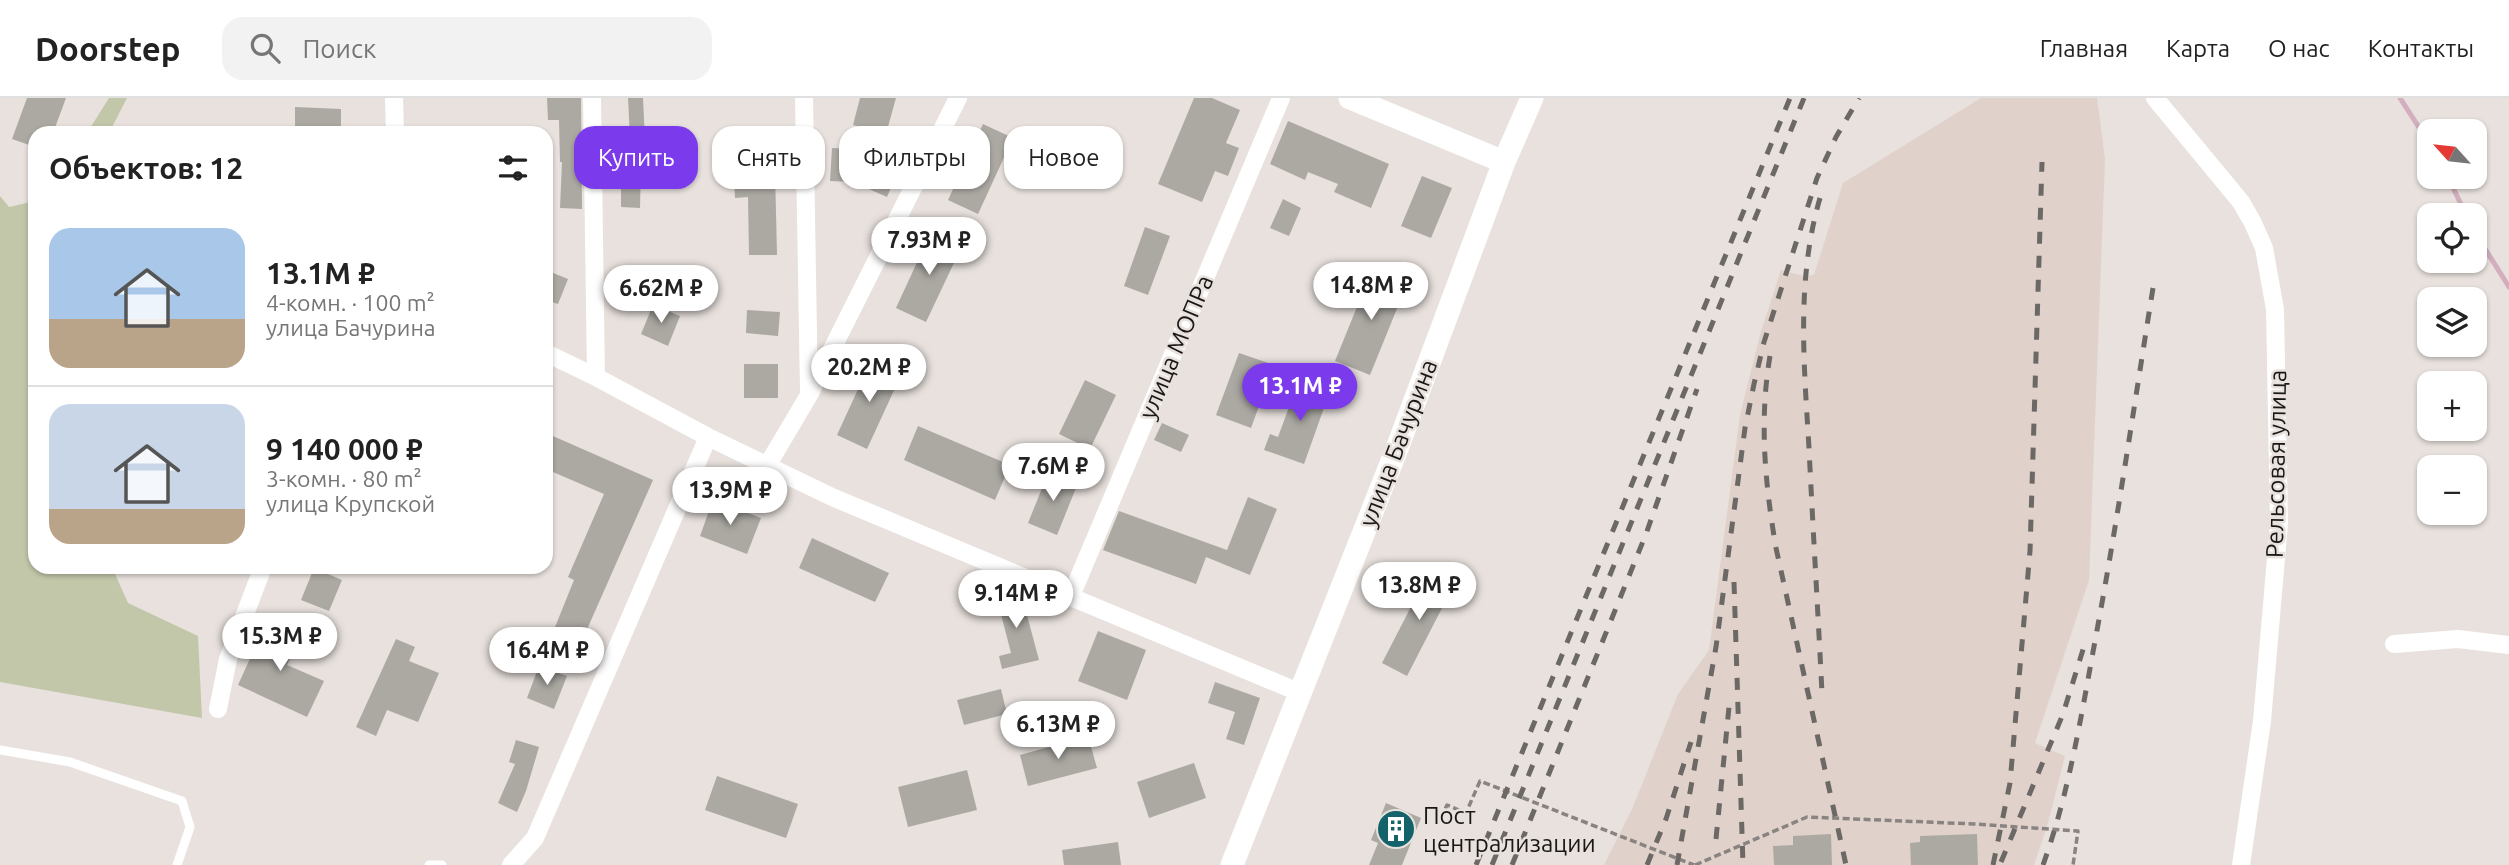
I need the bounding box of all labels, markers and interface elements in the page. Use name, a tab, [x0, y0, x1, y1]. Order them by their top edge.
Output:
search box	[222, 17, 712, 80]
icon: search	[246, 29, 284, 67]
text: Doorstep	[35, 30, 180, 67]
text: Поиск	[302, 34, 376, 63]
text: Главная	[2040, 35, 2128, 62]
text: Карта	[2166, 35, 2230, 62]
text: О нас	[2268, 35, 2330, 62]
text: Контакты	[2368, 35, 2474, 62]
north arrow	[2417, 119, 2487, 189]
map controls	[2417, 119, 2487, 525]
chip: Купить	[574, 126, 698, 189]
chip: Снять	[712, 126, 825, 189]
chip: Фильтры	[839, 126, 990, 189]
chip: Новое	[1004, 126, 1123, 189]
icon: filters	[494, 149, 532, 187]
text: Объектов: 12	[49, 151, 243, 185]
button: locate	[2417, 203, 2487, 273]
pin: 7.93M ₽	[864, 218, 994, 277]
text: 7.93M ₽	[887, 227, 971, 252]
icon: home	[105, 256, 189, 340]
text: 13.1M ₽	[266, 256, 375, 290]
pin: 14.8M ₽	[1306, 262, 1436, 322]
pin: 6.62M ₽	[596, 266, 726, 325]
street label: улица МОПРа	[1134, 271, 1218, 423]
text: 14.8M ₽	[1329, 272, 1413, 297]
text: 6.62M ₽	[619, 275, 703, 300]
button: layers	[2417, 287, 2487, 357]
text: 4-комн. · 100 m²	[266, 290, 435, 315]
text: улица Бачурина	[266, 315, 436, 340]
pin: 20.2M ₽	[804, 344, 934, 404]
text: 20.2M ₽	[827, 354, 911, 379]
street label: улица Бачурина	[1354, 356, 1442, 530]
pin: 13.1M ₽	[1235, 364, 1365, 423]
street label: Рельсовая улица	[2261, 370, 2291, 558]
button: +	[2417, 371, 2487, 441]
text: 13.1M ₽	[1258, 373, 1342, 398]
icon: home	[105, 432, 189, 516]
text: 9 140 000 ₽	[266, 432, 423, 466]
pin: 7.6M ₽	[996, 444, 1110, 503]
text: 7.6M ₽	[1018, 453, 1088, 478]
button: −	[2417, 455, 2487, 525]
text: 3-комн. · 80 m²	[266, 466, 422, 491]
pin: 13.9M ₽	[665, 468, 795, 527]
text: 13.9M ₽	[688, 477, 772, 502]
text: улица Крупской	[266, 491, 435, 516]
pin: 13.8M ₽	[1354, 562, 1484, 622]
pin: 9.14M ₽	[951, 570, 1081, 630]
text: 13.8M ₽	[1377, 572, 1461, 597]
text: 9.14M ₽	[974, 580, 1058, 605]
pin: 15.3M ₽	[215, 614, 345, 673]
text: 15.3M ₽	[238, 623, 322, 648]
pin: 16.4M ₽	[482, 628, 612, 687]
text: 16.4M ₽	[505, 637, 589, 662]
pin: 6.13M ₽	[993, 702, 1123, 761]
text: 6.13M ₽	[1016, 711, 1100, 736]
place label: Пост централизации	[1423, 802, 1596, 857]
building icon: Пост централизации	[1375, 808, 1417, 850]

